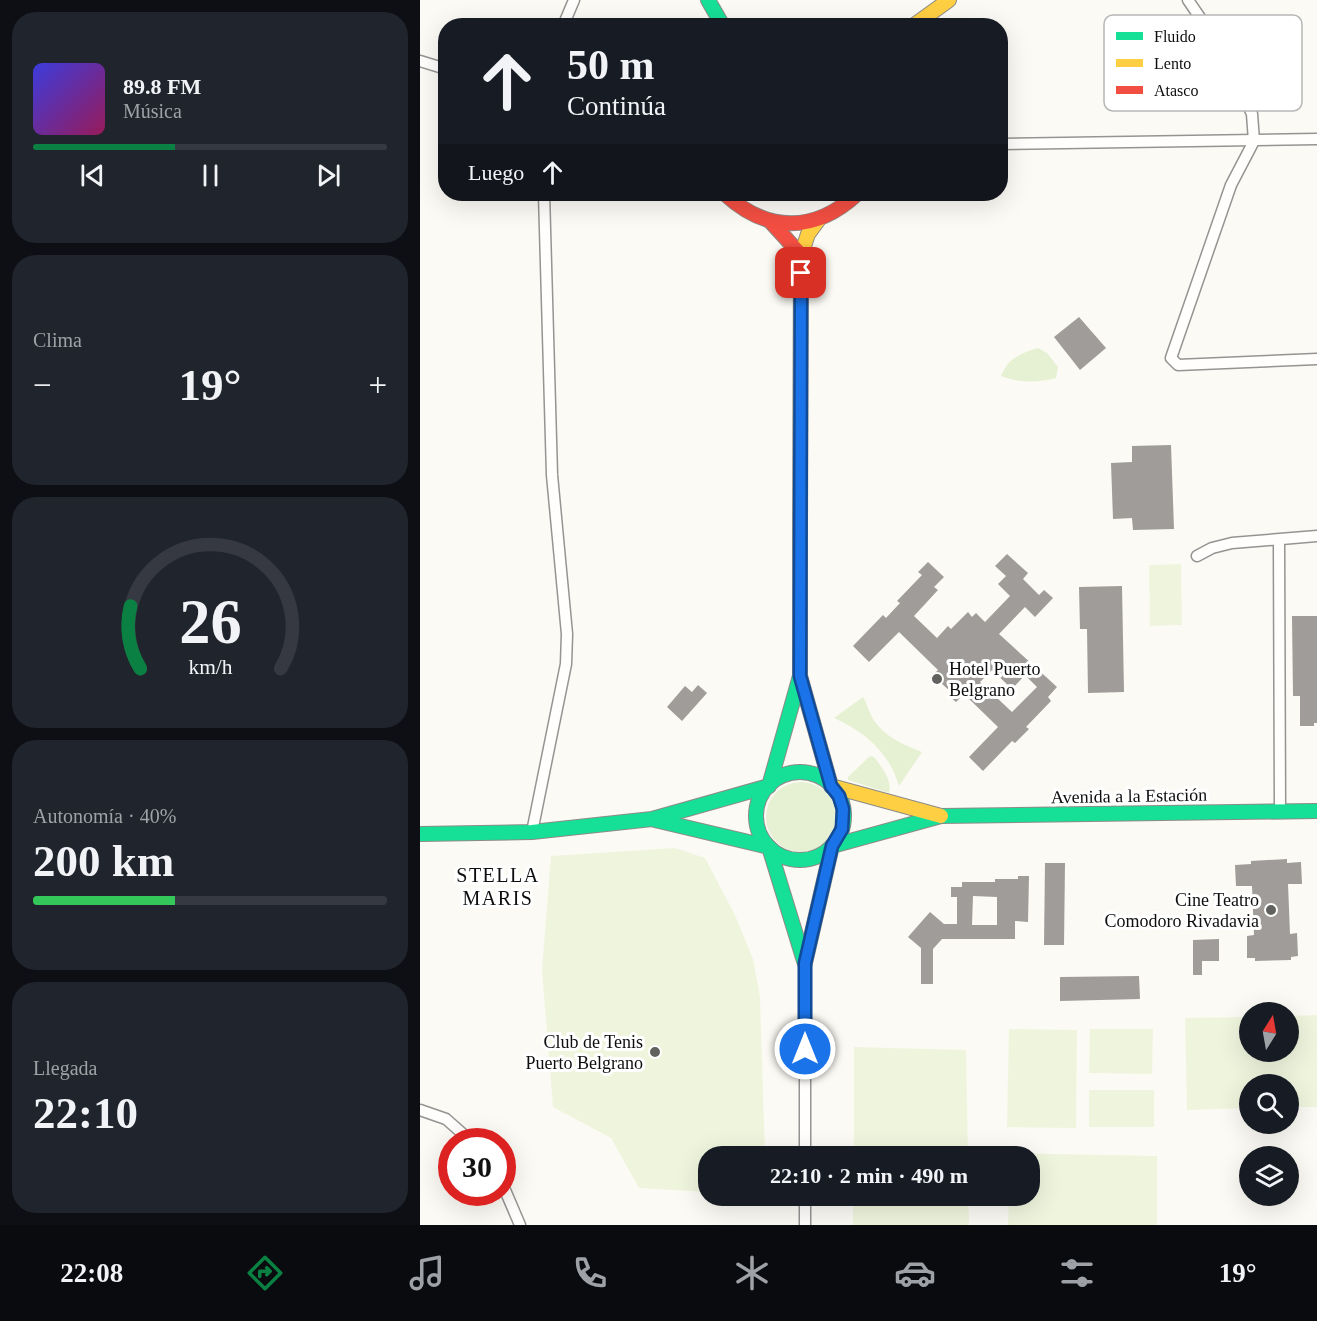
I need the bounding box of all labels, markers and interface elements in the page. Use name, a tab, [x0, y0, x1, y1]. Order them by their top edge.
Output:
legend	[1104, 15, 1302, 111]
text: Fluido	[1154, 28, 1196, 45]
icon: ahead	[468, 42, 546, 120]
text: 50 m	[567, 42, 655, 88]
text: Lento	[1154, 55, 1191, 72]
text: 89.8 FM	[123, 74, 201, 99]
text: Atasco	[1154, 82, 1198, 99]
text: Continúa	[567, 91, 666, 121]
text: Música	[123, 100, 182, 122]
icon: ahead	[536, 156, 569, 189]
icon: previous	[76, 159, 109, 192]
icon: pause	[194, 159, 227, 192]
icon: next	[312, 159, 345, 192]
text: Luego	[468, 160, 524, 185]
pin	[775, 247, 826, 298]
icon: arrive	[784, 256, 817, 289]
text: Clima	[33, 329, 82, 351]
text: 19°	[179, 360, 242, 410]
text: −	[33, 367, 52, 403]
text: +	[368, 367, 387, 403]
text: 26	[179, 588, 241, 657]
text: km/h	[188, 656, 232, 680]
place label: Hotel Puerto Belgrano	[949, 659, 1041, 700]
marker: Hotel Puerto Belgrano	[930, 672, 944, 686]
street label: Avenida a la Estación	[1051, 785, 1207, 807]
text: Autonomía · 40%	[33, 805, 176, 827]
text: 200 km	[33, 836, 174, 886]
district label: STELLA MARIS	[456, 864, 540, 909]
place label: Cine Teatro Comodoro Rivadavia	[1105, 890, 1259, 931]
marker: Cine Teatro Comodoro Rivadavia	[1264, 903, 1278, 917]
north arrow	[1239, 1002, 1299, 1062]
map controls	[1239, 1002, 1299, 1206]
position arrow	[773, 1017, 837, 1081]
place label: Club de Tenis Puerto Belgrano	[526, 1032, 643, 1073]
marker: Club de Tenis Puerto Belgrano	[648, 1045, 662, 1059]
text: Llegada	[33, 1057, 97, 1079]
button: search	[1239, 1074, 1299, 1134]
text: 22:10	[33, 1088, 138, 1138]
speed limit sign: 30	[438, 1128, 516, 1206]
button: layers	[1239, 1146, 1299, 1206]
text: 22:10 · 2 min · 490 m	[770, 1163, 968, 1188]
icon: directions	[244, 1252, 286, 1294]
icon: music	[406, 1252, 448, 1294]
icon: phone	[569, 1252, 611, 1294]
icon: climate	[731, 1252, 773, 1294]
icon: car	[894, 1252, 936, 1294]
icon: filters	[1056, 1252, 1098, 1294]
text: 22:08	[60, 1258, 123, 1288]
text: 19°	[1219, 1258, 1257, 1288]

